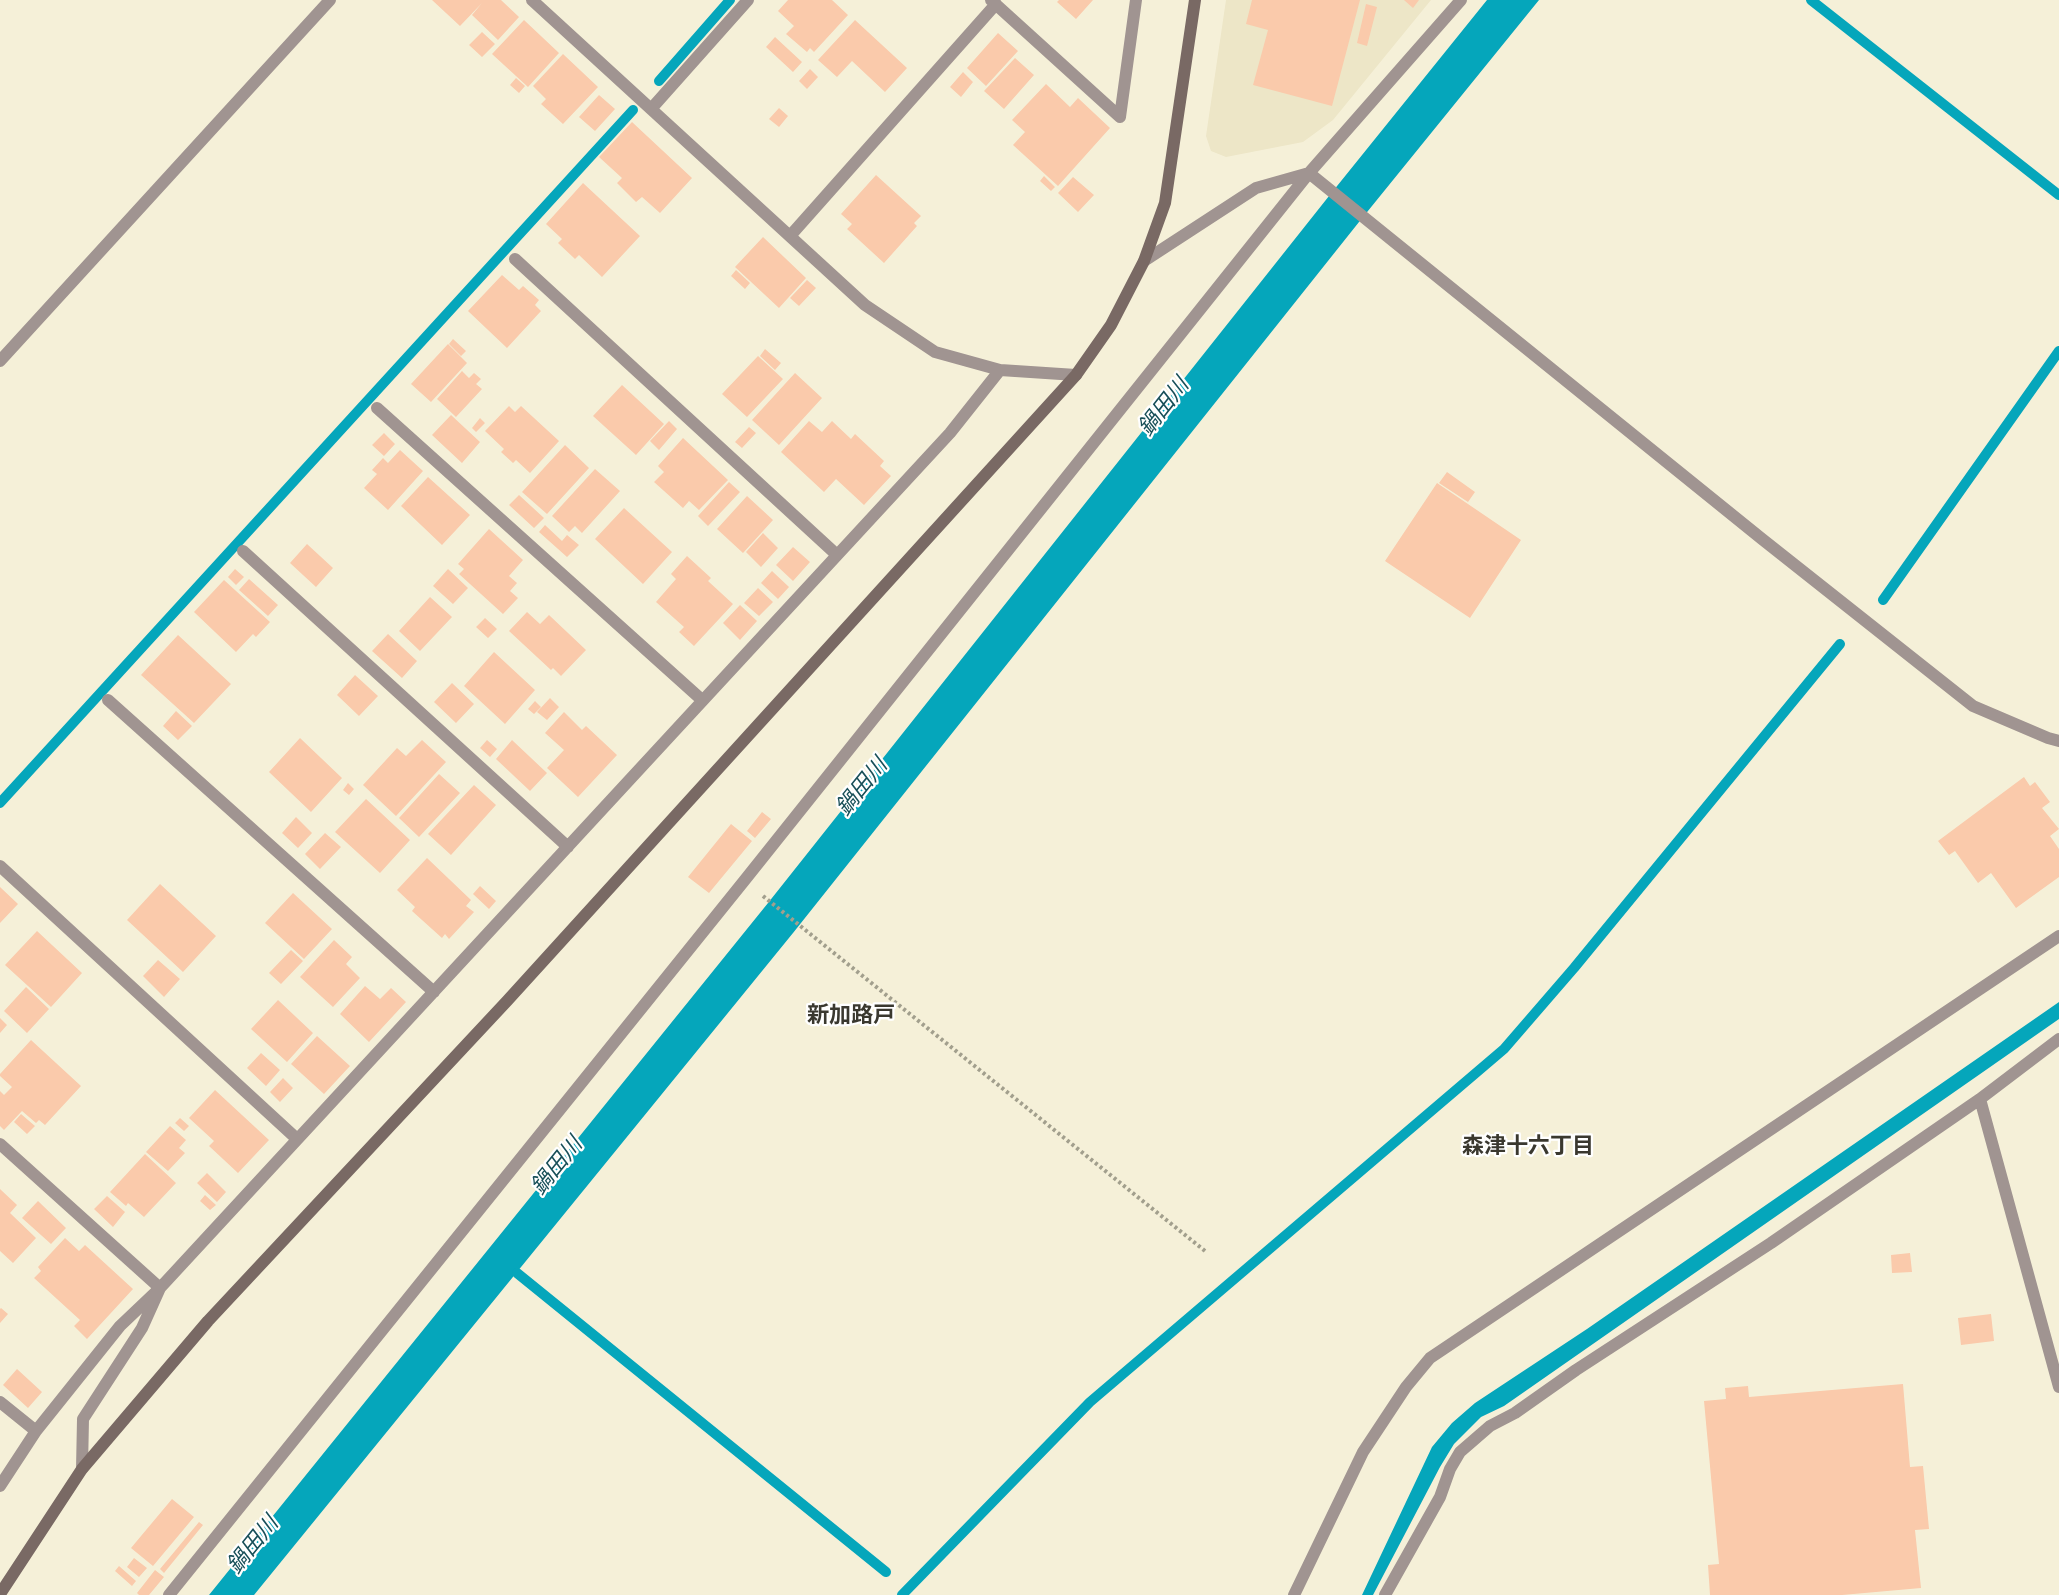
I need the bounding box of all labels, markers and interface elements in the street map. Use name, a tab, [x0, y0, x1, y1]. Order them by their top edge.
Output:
water label: 鍋田川	[1133, 373, 1195, 441]
water label: 鍋田川	[831, 753, 893, 821]
district label: 新加路戸	[807, 1003, 895, 1029]
water label: 鍋田川	[526, 1132, 588, 1200]
district label: 森津十六丁目	[1462, 1134, 1594, 1160]
water label: 鍋田川	[222, 1511, 284, 1579]

